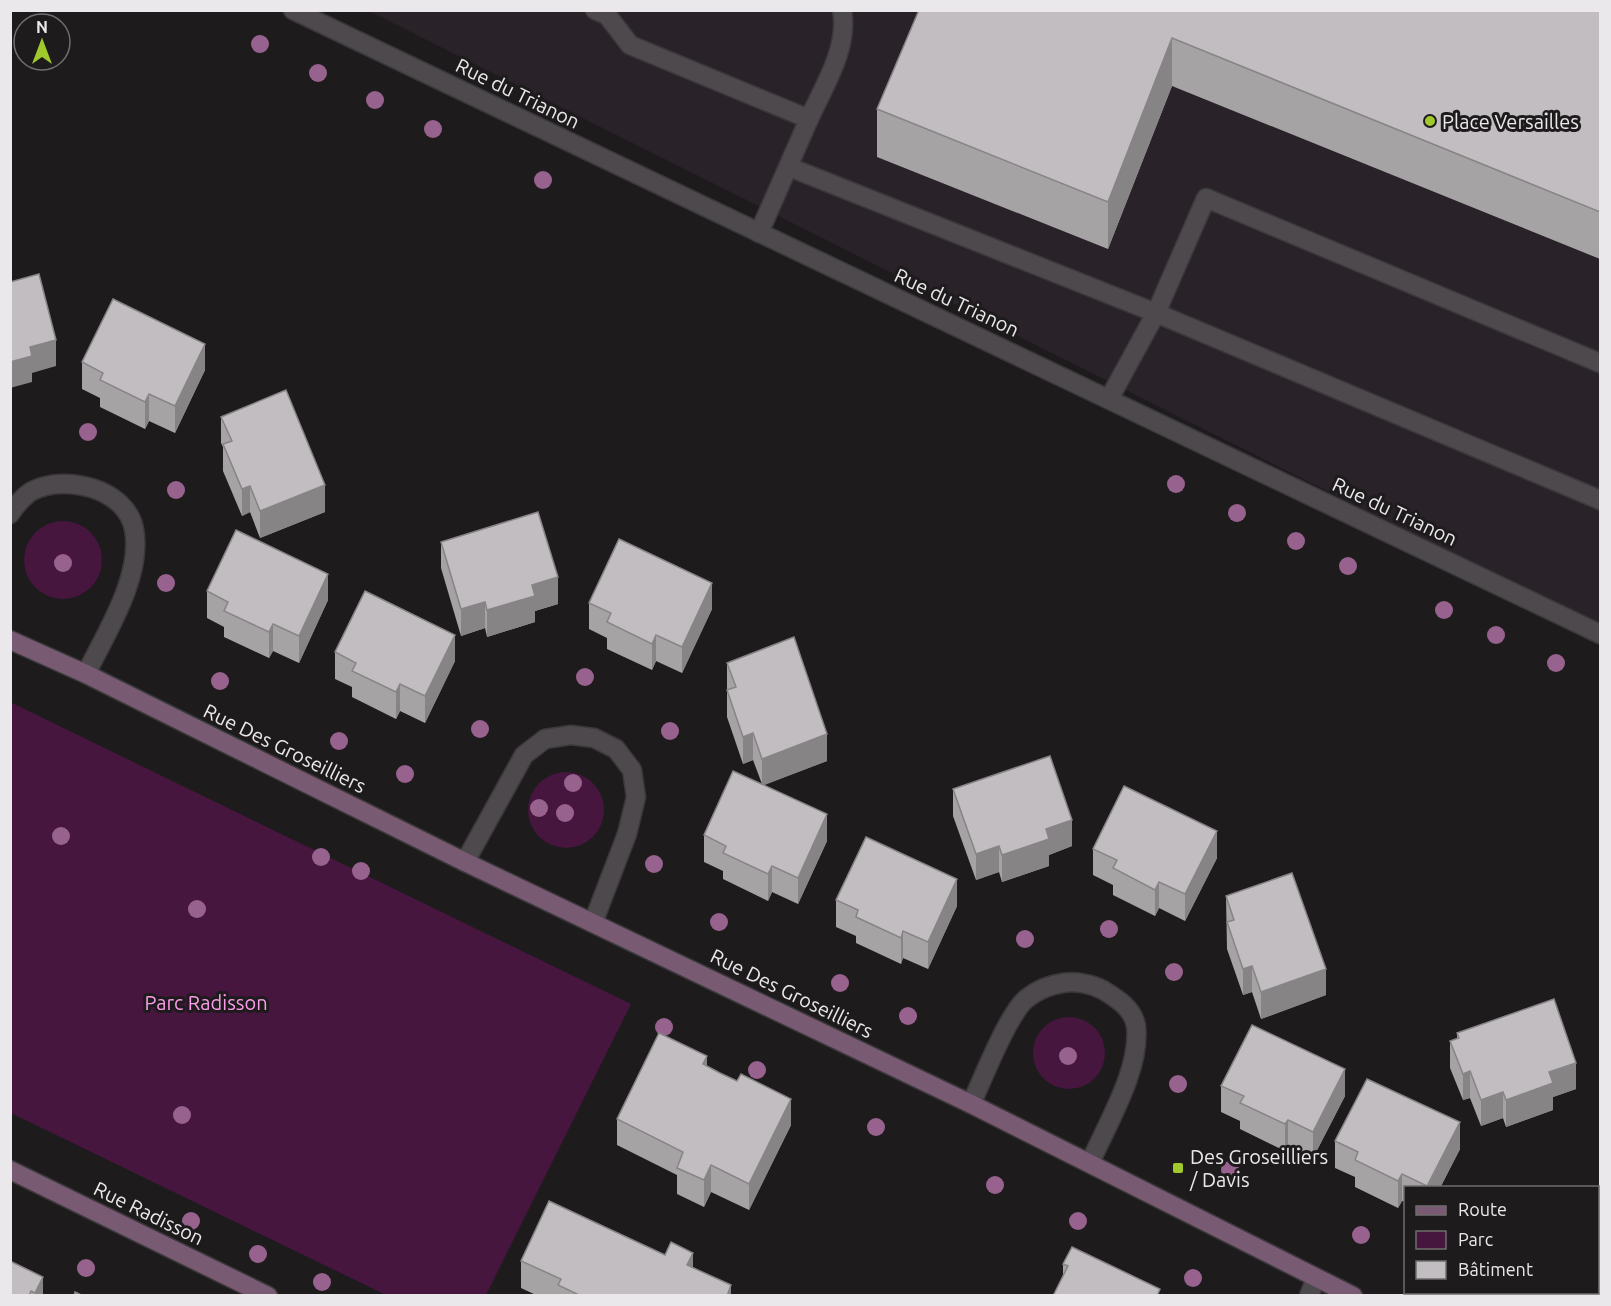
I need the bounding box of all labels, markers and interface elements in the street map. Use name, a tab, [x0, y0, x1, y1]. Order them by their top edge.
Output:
north arrow	[12, 12, 72, 72]
text: N	[36, 18, 48, 36]
street label: Rue du Trianon	[452, 53, 584, 133]
place label: Place Versailles	[1442, 110, 1579, 133]
marker: Place Versailles	[1423, 114, 1437, 128]
street label: Rue du Trianon	[891, 263, 1023, 341]
street label: Rue du Trianon	[1329, 472, 1461, 550]
street label: Rue Des Groseilliers	[200, 699, 370, 797]
street label: Rue Des Groseilliers	[707, 944, 877, 1042]
park label: Parc Radisson	[144, 991, 268, 1014]
place label: Des Groseilliers / Davis	[1189, 1145, 1328, 1191]
marker: Des Groseilliers / Davis	[1171, 1161, 1185, 1175]
street label: Rue Radisson	[90, 1177, 208, 1249]
legend	[1404, 1186, 1599, 1294]
text: Route	[1458, 1199, 1507, 1219]
text: Parc	[1458, 1229, 1493, 1249]
text: Bâtiment	[1458, 1259, 1533, 1279]

